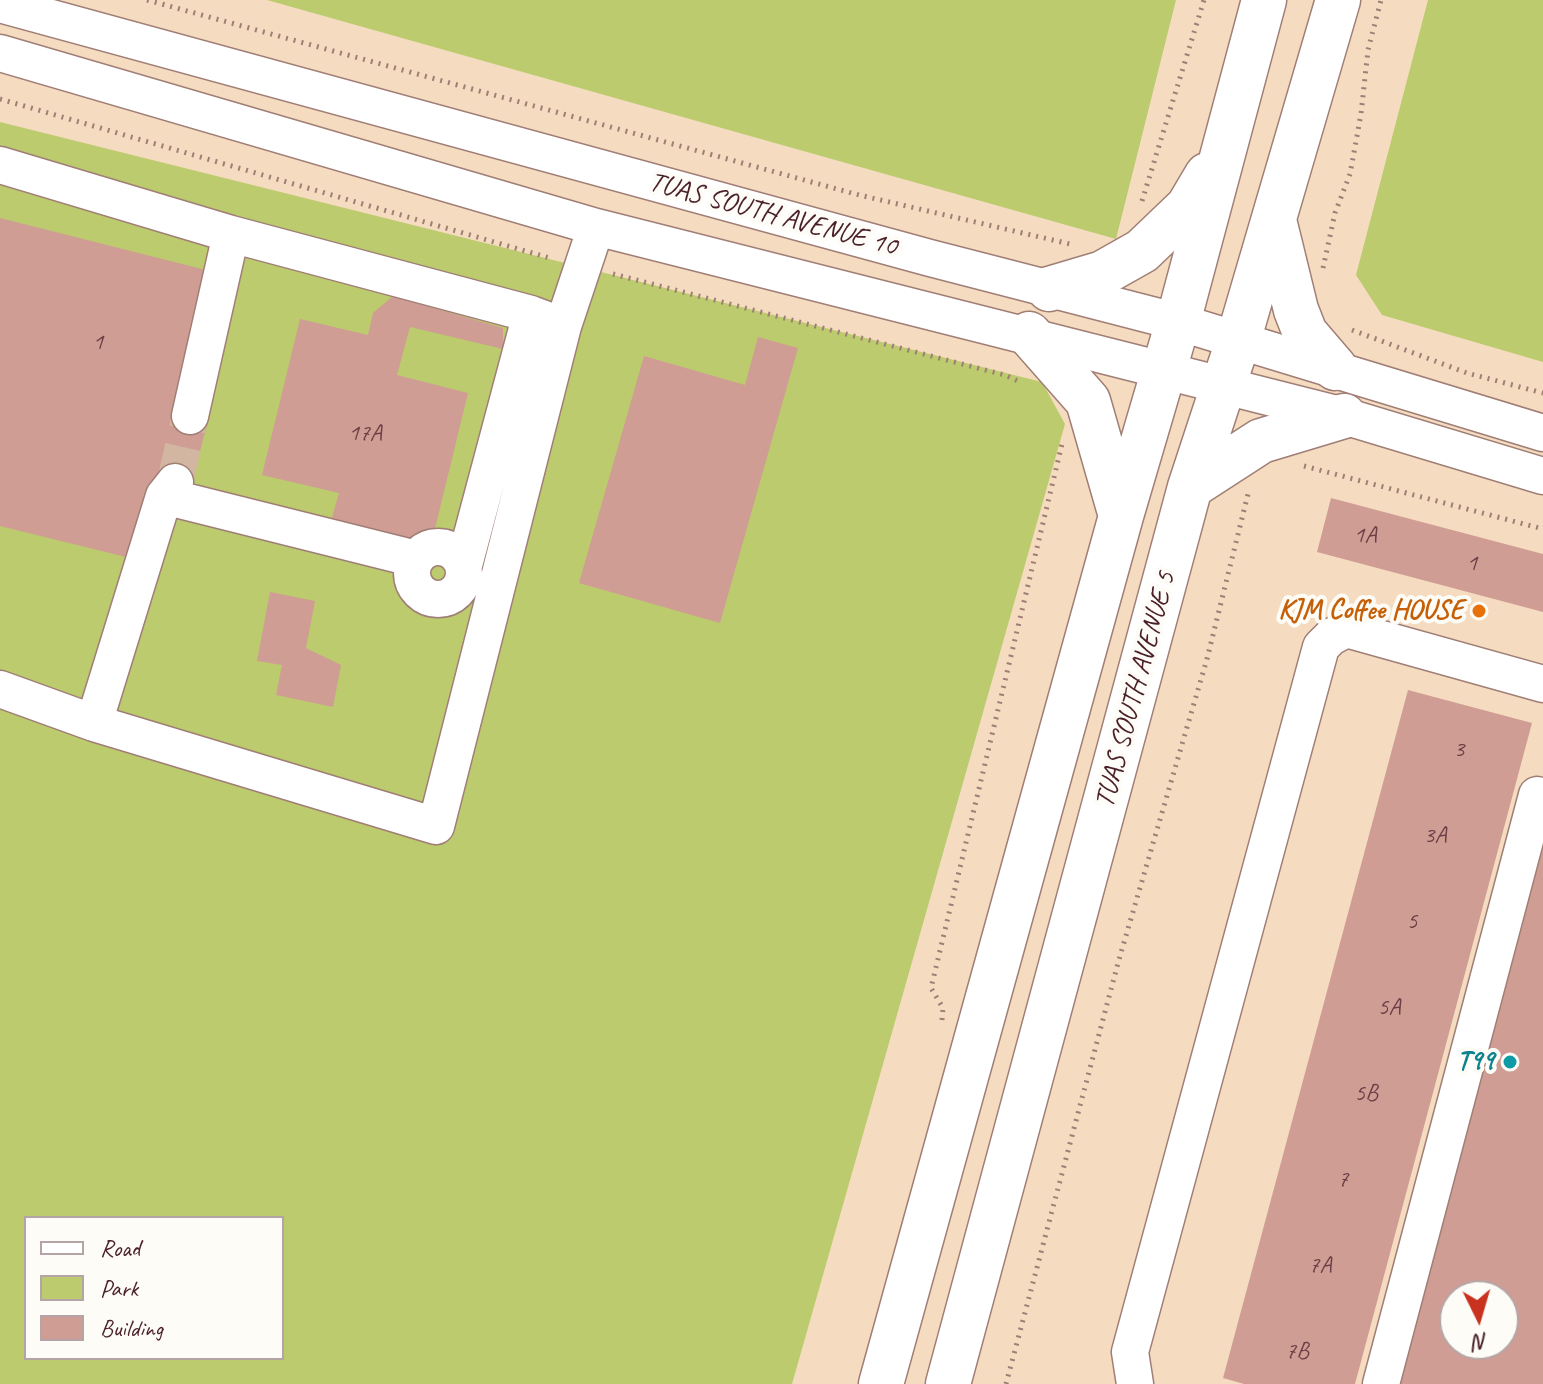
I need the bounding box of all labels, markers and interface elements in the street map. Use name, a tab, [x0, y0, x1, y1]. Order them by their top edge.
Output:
street label: TUAS SOUTH AVENUE 10	[645, 166, 901, 264]
house number: 1	[93, 329, 103, 357]
house number: 17A	[348, 420, 382, 448]
house number: 1A	[1354, 522, 1376, 550]
house number: 1	[1467, 550, 1477, 578]
street label: TUAS SOUTH AVENUE 5	[1088, 568, 1184, 812]
place label: KJM Coffee HOUSE	[1278, 594, 1463, 628]
marker: KJM Coffee HOUSE	[1470, 602, 1488, 620]
house number: 3	[1454, 736, 1464, 764]
house number: 3A	[1424, 822, 1446, 850]
house number: 5	[1407, 908, 1417, 936]
house number: 5A	[1378, 994, 1400, 1022]
place label: T99	[1457, 1045, 1494, 1079]
marker: T99	[1501, 1053, 1519, 1071]
house number: 5B	[1354, 1080, 1378, 1108]
house number: 7	[1338, 1166, 1348, 1194]
legend	[24, 1216, 284, 1360]
text: Road	[100, 1233, 140, 1263]
house number: 7A	[1309, 1252, 1331, 1280]
text: Park	[100, 1273, 138, 1303]
north arrow	[1439, 1280, 1519, 1360]
text: Building	[100, 1313, 163, 1343]
text: N	[1473, 1327, 1489, 1356]
house number: 7B	[1285, 1338, 1309, 1366]

